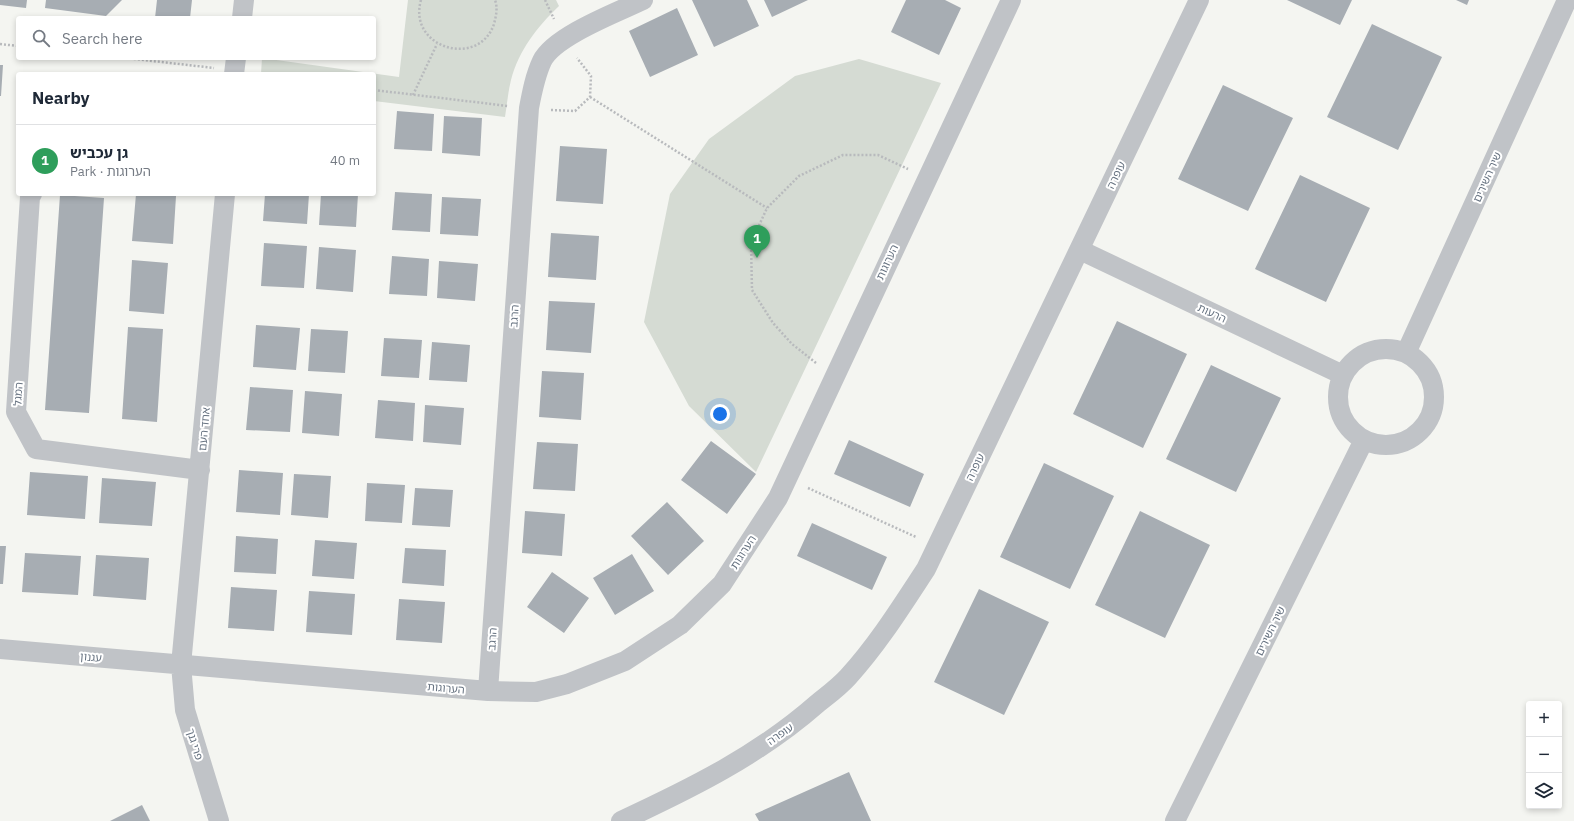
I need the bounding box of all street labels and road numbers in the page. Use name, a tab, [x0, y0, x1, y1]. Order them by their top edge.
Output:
street label: שיר השירים	[1470, 150, 1504, 204]
street label: עופרה	[1103, 159, 1129, 191]
street label: הערוגות	[873, 242, 901, 282]
street label: הרעות	[1195, 300, 1229, 326]
street label: הרגב	[506, 304, 522, 328]
street label: המגל	[10, 382, 26, 406]
street label: אחד העם	[195, 407, 213, 451]
street label: עופרה	[962, 451, 988, 483]
street label: הערוגות	[727, 532, 759, 572]
street label: שיר השירים	[1252, 604, 1288, 658]
street label: הרגב	[484, 627, 500, 651]
street label: עגנון	[80, 649, 102, 665]
street label: הערוגות	[427, 679, 465, 697]
street label: עופרה	[764, 720, 796, 748]
street label: פרי גנך	[184, 726, 207, 762]

